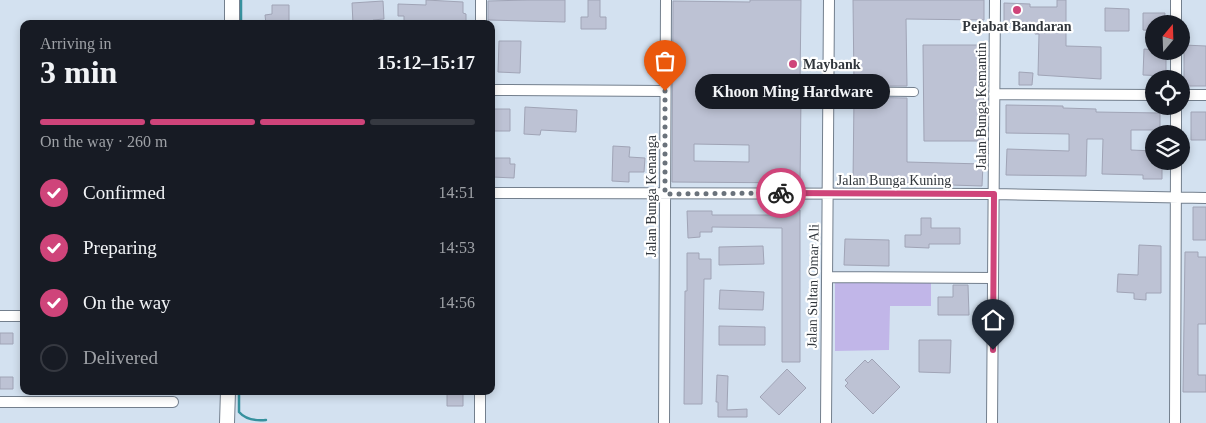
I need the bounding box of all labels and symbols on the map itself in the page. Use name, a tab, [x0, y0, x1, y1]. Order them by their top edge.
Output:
marker: Pejabat Bandaran	[1011, 4, 1023, 16]
north arrow	[1145, 15, 1190, 60]
place label: Pejabat Bandaran	[962, 19, 1072, 34]
pin	[644, 40, 686, 91]
street label: Jalan Bunga Kemantin	[974, 42, 989, 170]
place label: Maybank	[803, 57, 861, 72]
marker: Maybank	[787, 58, 799, 70]
callout: Khoon Ming Hardware	[695, 74, 890, 108]
street label: Jalan Bunga Kenanga	[644, 134, 659, 257]
courier	[756, 168, 806, 218]
street label: Jalan Bunga Kuning	[837, 173, 951, 188]
street label: Jalan Sultan Omar Ali	[804, 224, 822, 348]
pin	[972, 299, 1014, 350]

